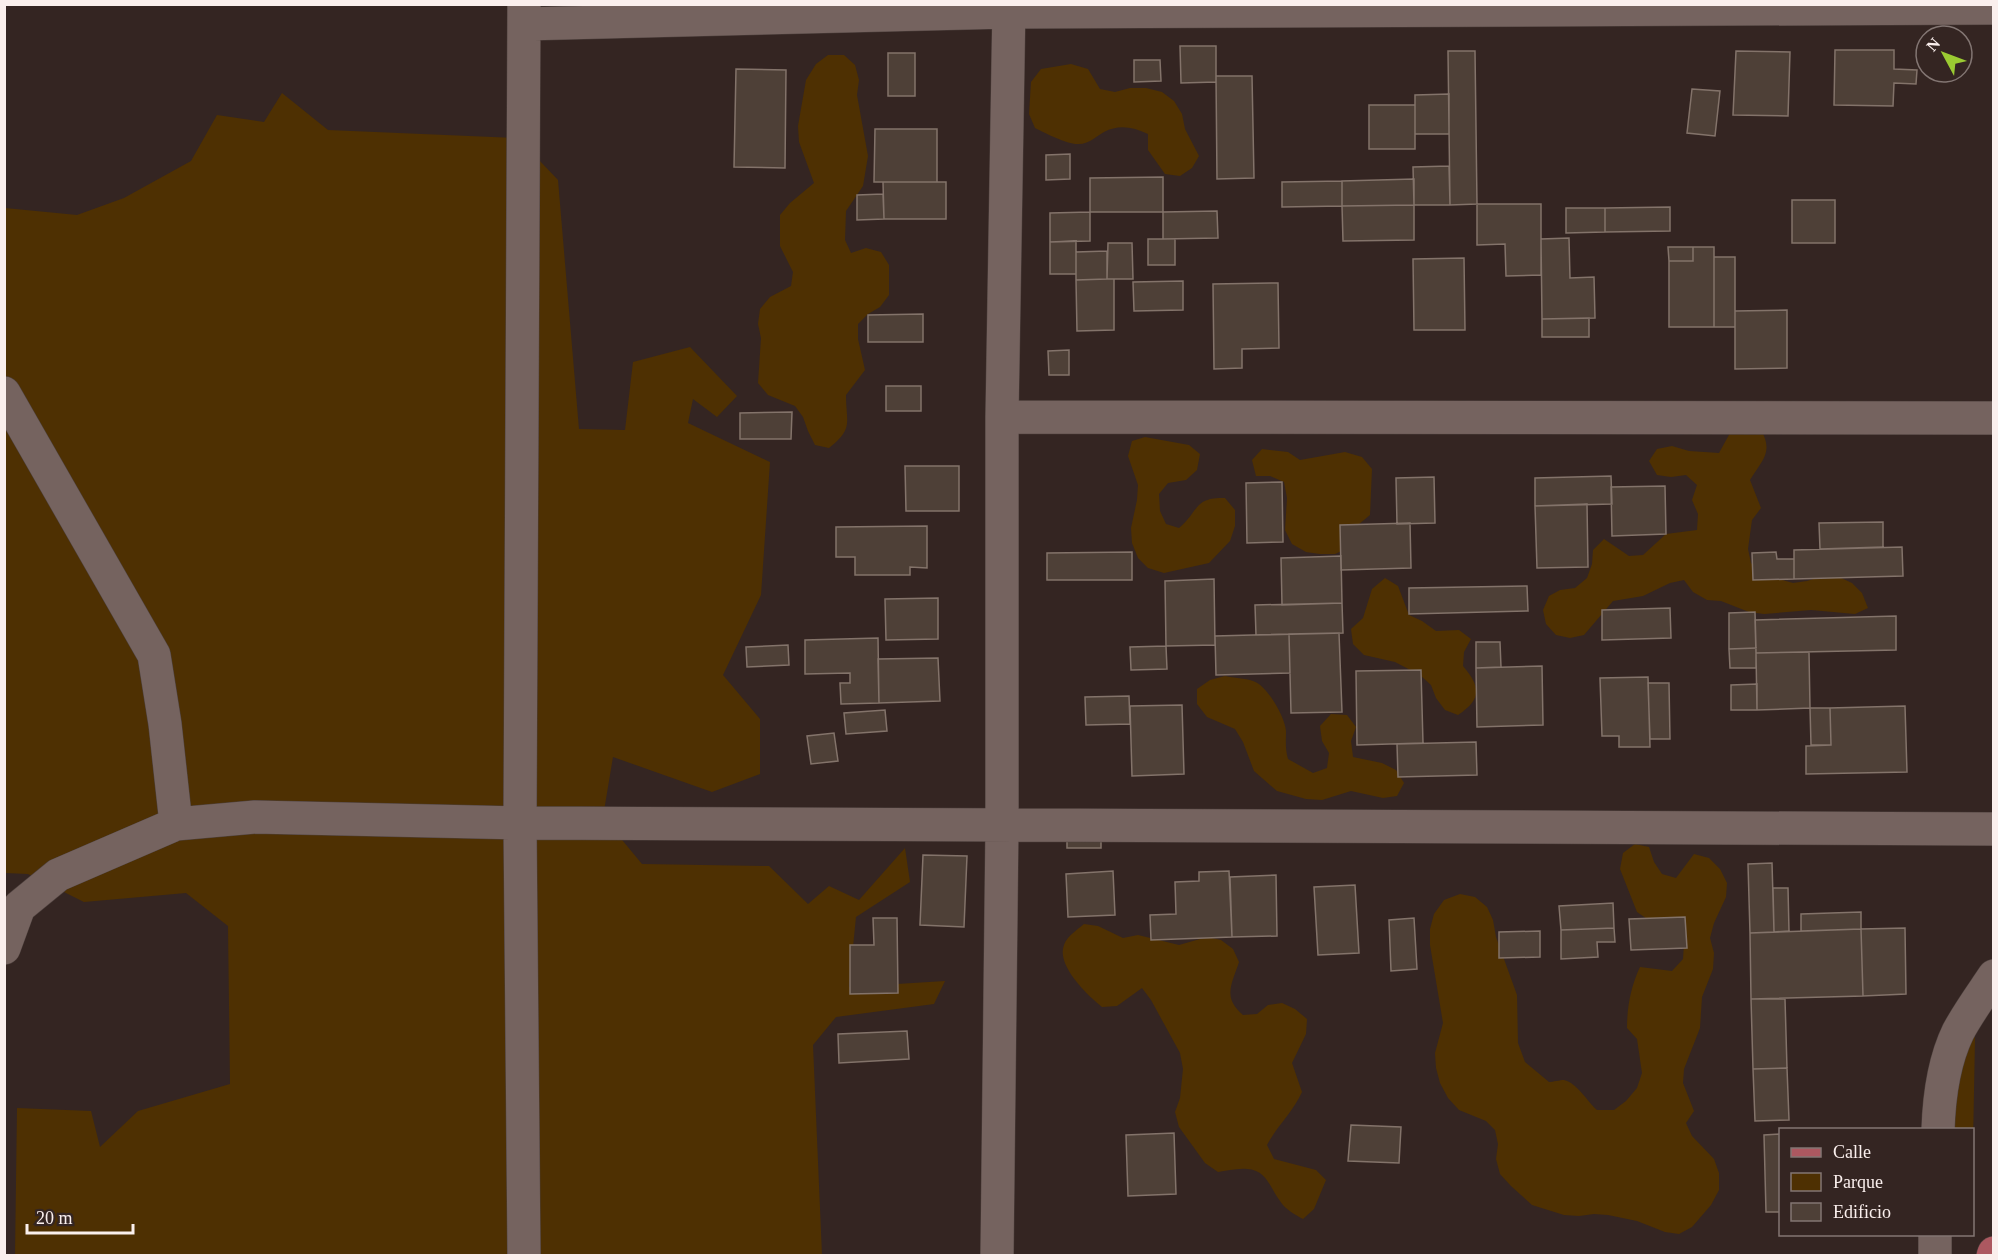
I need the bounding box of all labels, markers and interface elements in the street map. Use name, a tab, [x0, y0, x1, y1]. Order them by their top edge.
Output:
north arrow	[1914, 24, 1974, 84]
text: N	[1923, 34, 1944, 54]
legend	[1779, 1128, 1974, 1236]
text: Calle	[1833, 1142, 1871, 1162]
text: Parque	[1833, 1172, 1883, 1192]
scale bar	[27, 1197, 134, 1235]
text: Edificio	[1833, 1202, 1891, 1222]
text: 20 m	[36, 1208, 73, 1228]

